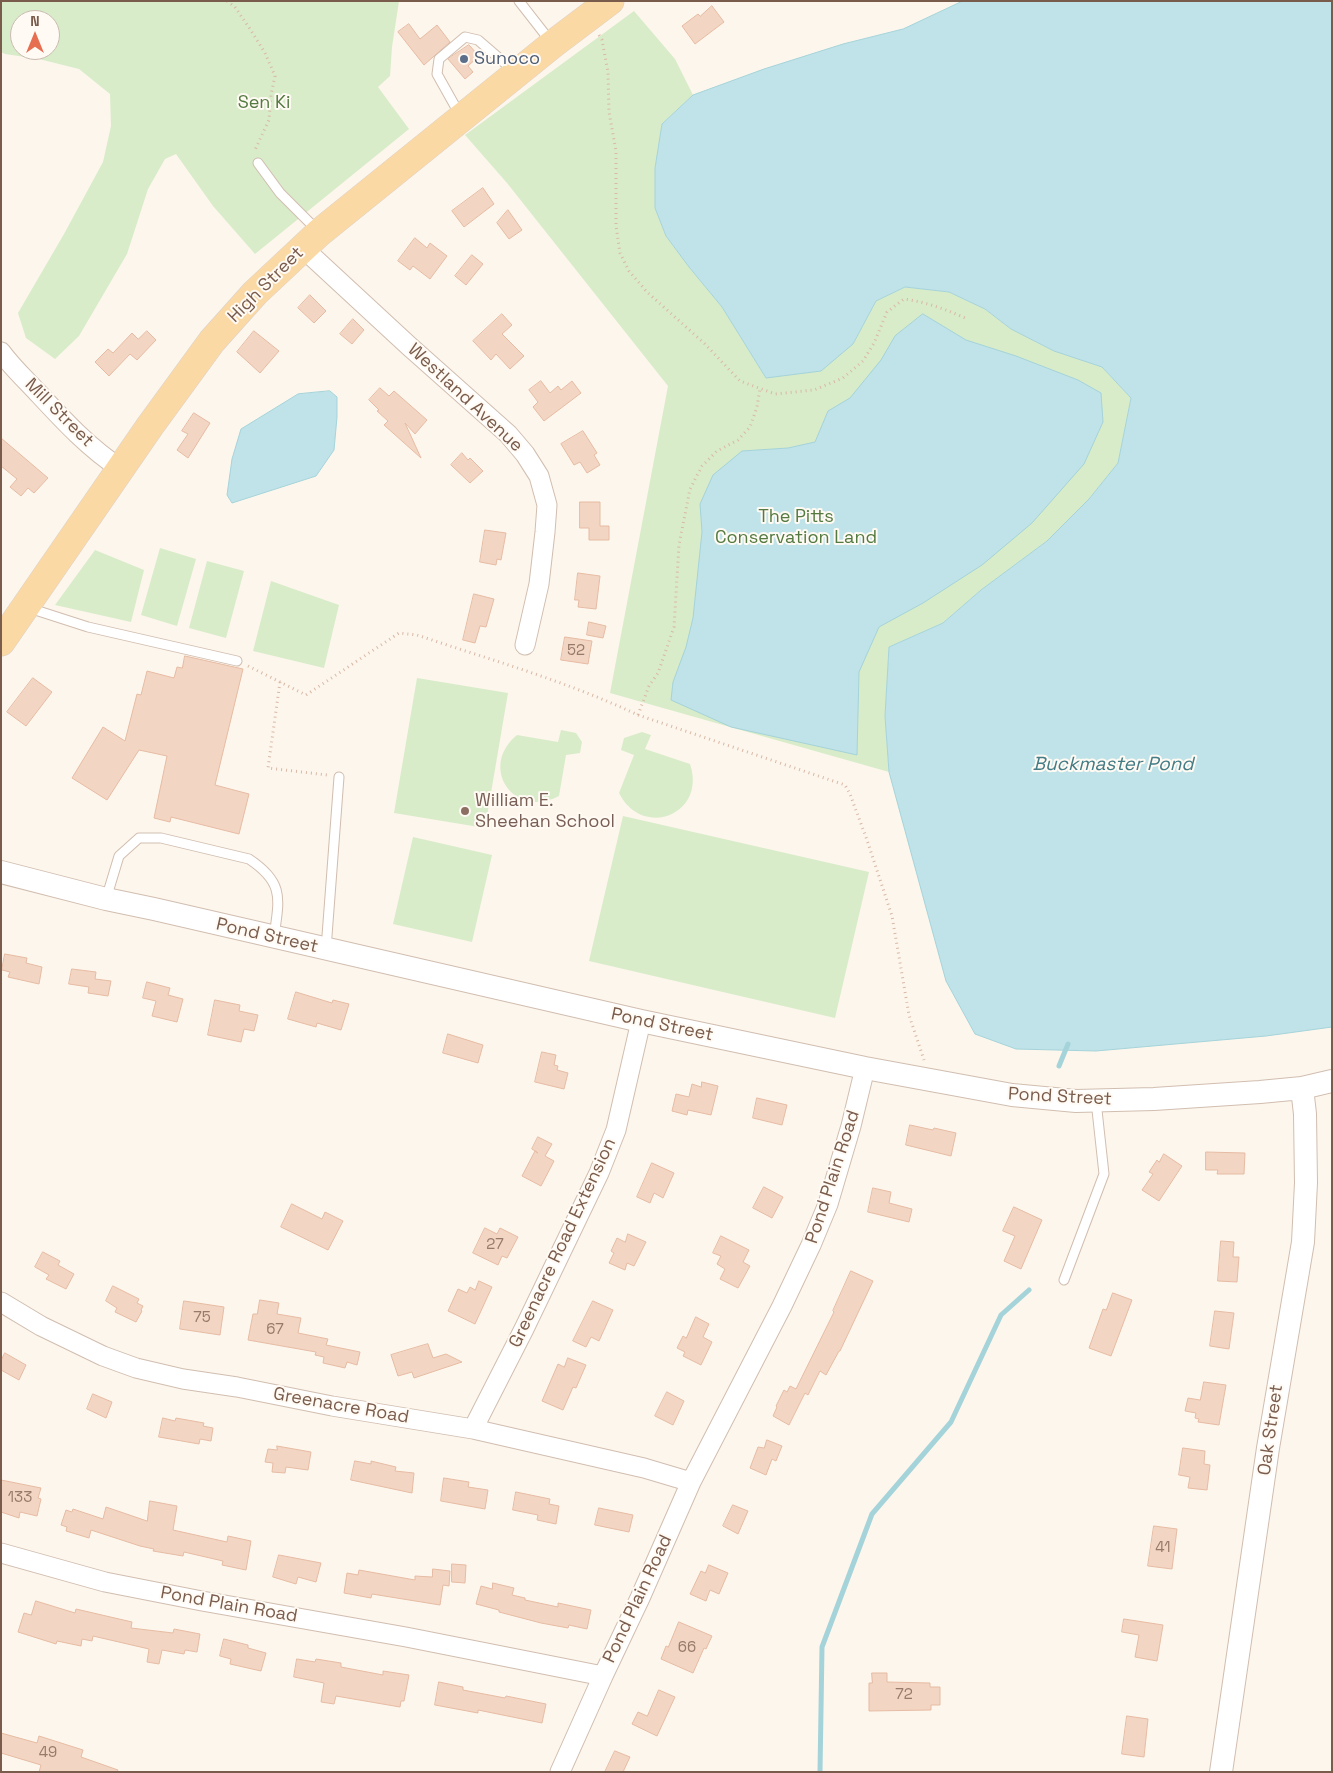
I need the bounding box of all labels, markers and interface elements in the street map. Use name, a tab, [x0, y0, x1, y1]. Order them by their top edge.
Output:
north arrow	[10, 10, 60, 60]
text: N	[30, 12, 40, 30]
place label: Sunoco	[474, 48, 540, 70]
marker: Sunoco	[458, 53, 470, 65]
park label: Sen Ki	[238, 92, 290, 114]
street label: High Street	[224, 243, 308, 327]
street label: Westland Avenue	[403, 339, 527, 457]
street label: Mill Street	[20, 374, 98, 452]
park label: The Pitts Conservation Land	[715, 506, 877, 548]
house number: 52	[567, 642, 585, 660]
water label: Buckmaster Pond	[1032, 754, 1194, 776]
place label: William E. Sheehan School	[475, 790, 615, 832]
marker: William E. Sheehan School	[459, 805, 471, 817]
street label: Pond Street	[214, 914, 320, 958]
street label: Pond Street	[609, 1004, 715, 1046]
street label: Pond Street	[1008, 1083, 1112, 1111]
street label: Pond Plain Road	[801, 1108, 865, 1246]
street label: Greenacre Road Extension	[505, 1135, 621, 1351]
house number: 27	[486, 1236, 504, 1254]
house number: 75	[193, 1309, 211, 1327]
house number: 67	[266, 1321, 284, 1339]
street label: Greenacre Road	[271, 1383, 411, 1429]
street label: Oak Street	[1254, 1383, 1288, 1477]
house number: 133	[8, 1489, 32, 1507]
street label: Pond Plain Road	[599, 1532, 677, 1666]
house number: 41	[1155, 1539, 1171, 1557]
street label: Pond Plain Road	[159, 1582, 299, 1628]
house number: 66	[678, 1639, 696, 1657]
house number: 72	[895, 1686, 913, 1704]
house number: 49	[39, 1744, 57, 1762]

